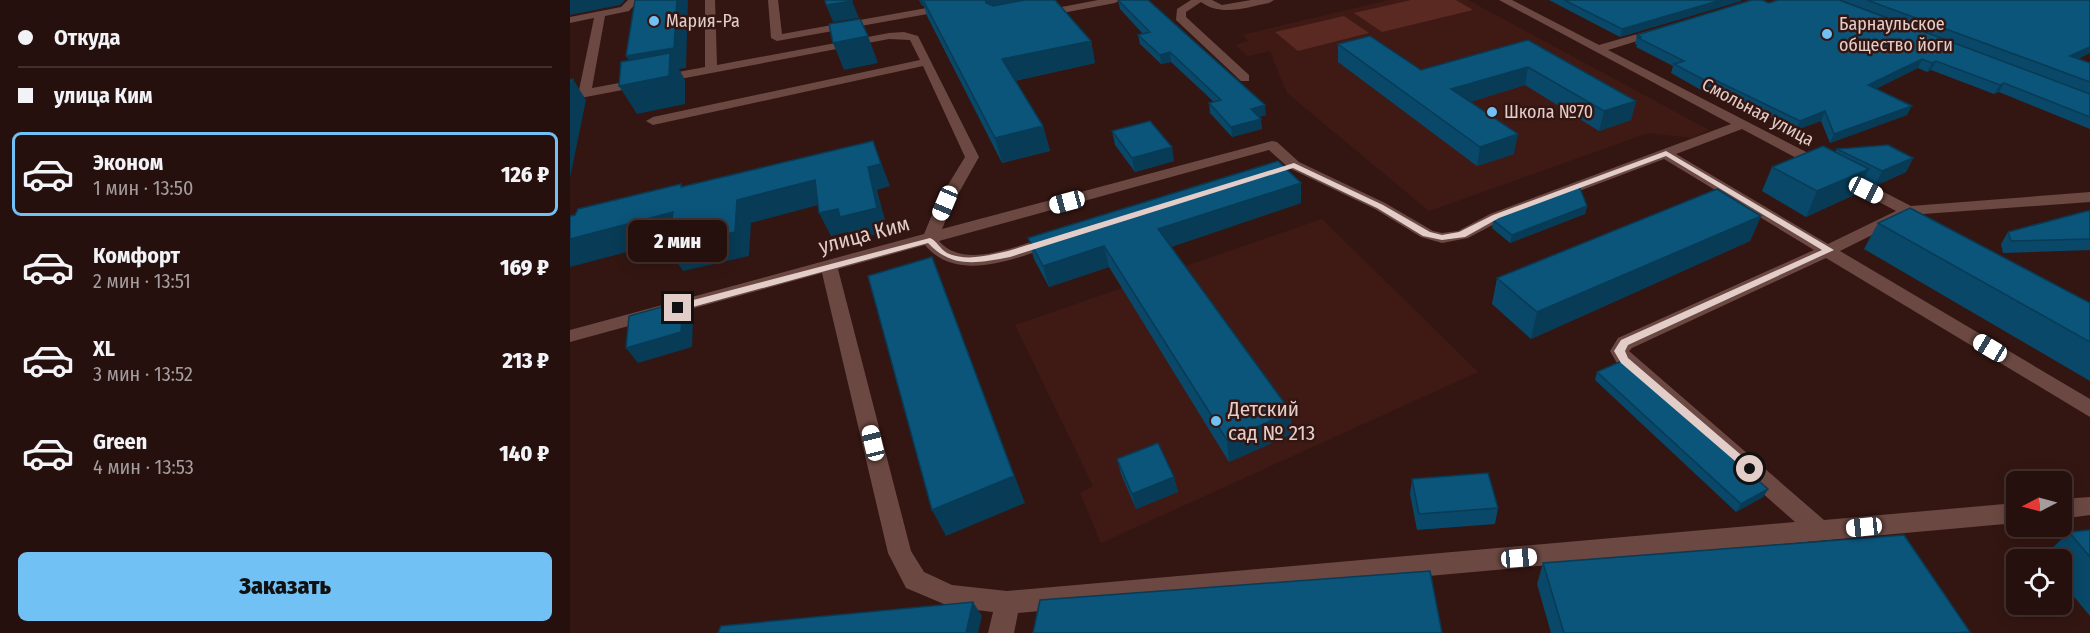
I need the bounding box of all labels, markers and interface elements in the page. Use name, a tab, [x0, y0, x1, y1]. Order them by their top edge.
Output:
place label: Мария-Ра	[666, 10, 740, 32]
place label: Барнаульское общество йоги	[1839, 13, 1953, 56]
marker: Мария-Ра	[647, 14, 661, 28]
text: Откуда	[54, 24, 121, 51]
marker: Барнаульское общество йоги	[1820, 27, 1834, 41]
street label: Смольная улица	[1698, 73, 1818, 151]
text: улица Ким	[54, 82, 152, 109]
place label: Школа №70	[1504, 101, 1593, 123]
marker: Школа №70	[1485, 105, 1499, 119]
icon: car	[21, 147, 75, 201]
text: Эконом	[93, 149, 163, 176]
text: 126 ₽	[501, 161, 549, 188]
car	[1846, 174, 1886, 206]
text: 1 мин · 13:50	[93, 176, 193, 200]
car	[930, 183, 960, 223]
car	[1047, 189, 1087, 215]
street label: улица Ким	[816, 210, 912, 260]
callout: 2 мин	[628, 221, 728, 263]
text: 2 мин	[654, 229, 701, 253]
icon: car	[21, 240, 75, 294]
text: Комфорт	[93, 242, 180, 269]
text: 169 ₽	[500, 254, 549, 281]
text: 2 мин · 13:51	[93, 269, 191, 293]
route end	[664, 294, 691, 321]
car	[1970, 331, 2010, 365]
icon: car	[21, 333, 75, 387]
text: XL	[93, 335, 115, 362]
text: 213 ₽	[502, 347, 549, 374]
text: 3 мин · 13:52	[93, 362, 193, 386]
place label: Детский сад № 213	[1227, 396, 1315, 446]
marker: Детский сад № 213	[1209, 414, 1223, 428]
car	[860, 423, 886, 463]
icon: car	[21, 426, 75, 480]
text: Green	[93, 428, 147, 455]
text: 140 ₽	[499, 440, 549, 467]
text: 4 мин · 13:53	[93, 455, 194, 479]
route start	[1736, 455, 1763, 482]
north arrow	[2006, 471, 2072, 537]
map controls	[2006, 471, 2072, 615]
car	[1845, 516, 1883, 538]
car	[1500, 547, 1538, 569]
button: locate	[2006, 549, 2072, 615]
button: Заказать	[18, 552, 552, 621]

